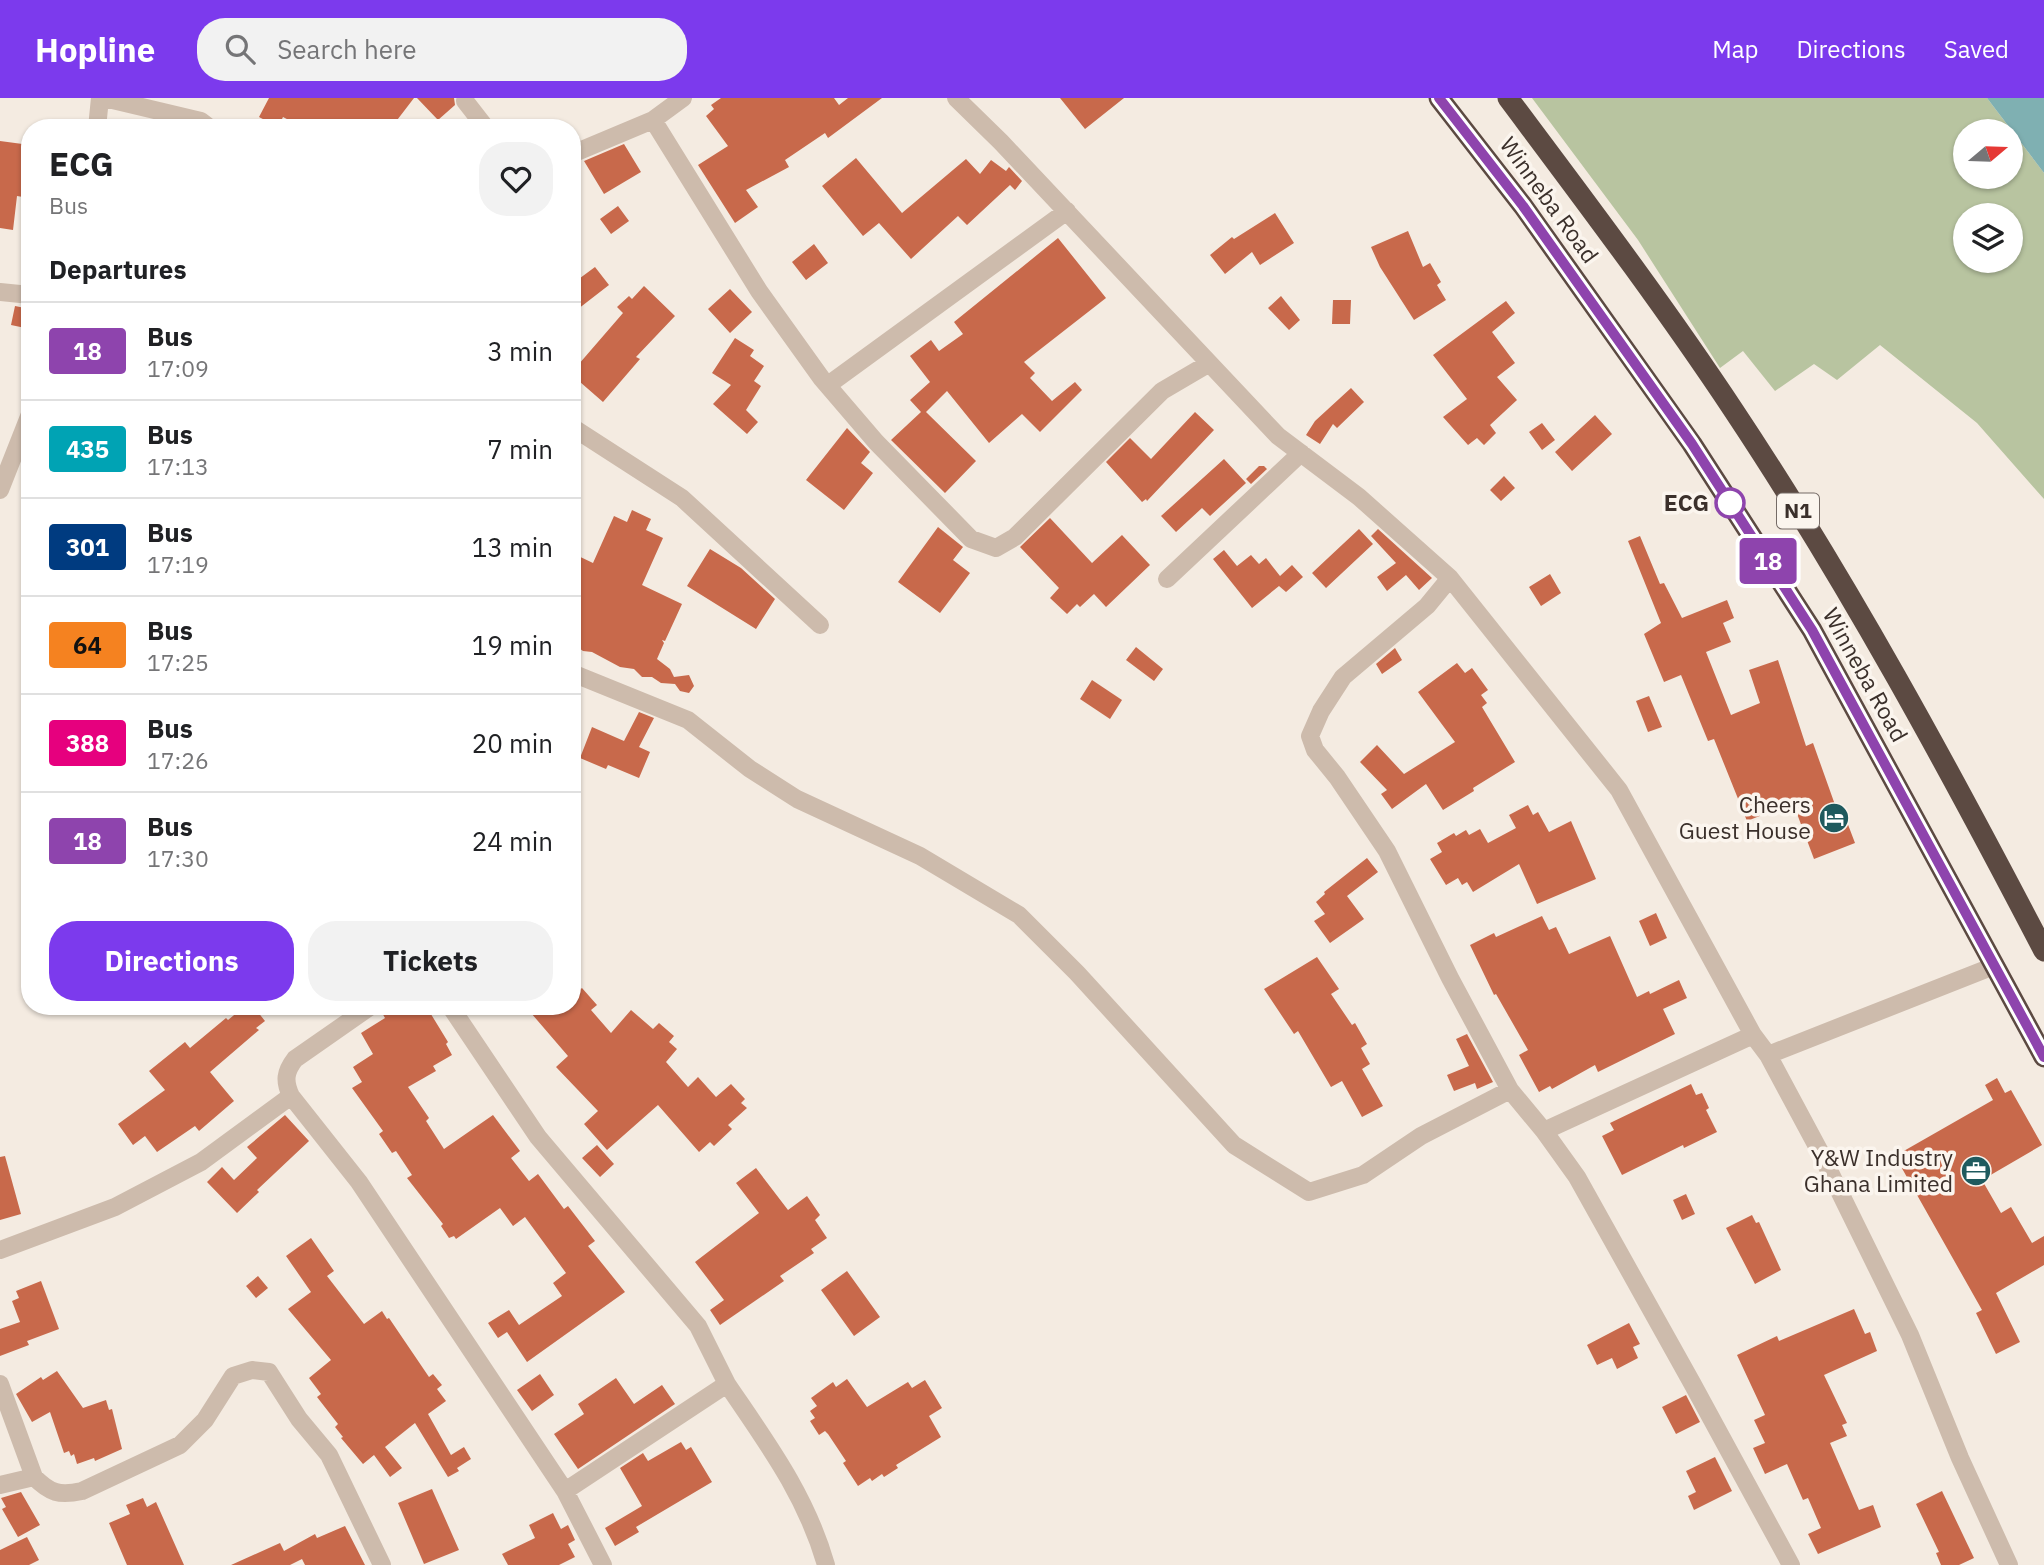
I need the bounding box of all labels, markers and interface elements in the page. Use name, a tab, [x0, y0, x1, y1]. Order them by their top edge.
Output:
search box	[197, 18, 687, 81]
text: Hopline	[35, 28, 155, 71]
icon: search	[221, 30, 259, 68]
text: Search here	[277, 32, 417, 66]
text: Map	[1712, 33, 1758, 65]
text: Directions	[1796, 33, 1906, 65]
text: Saved	[1944, 33, 2009, 65]
north arrow	[1953, 119, 2023, 189]
map controls	[1953, 119, 2023, 273]
street label: Winneba Road	[1494, 130, 1606, 268]
text: ECG	[49, 142, 114, 185]
button: heart	[479, 142, 553, 216]
text: Bus	[49, 190, 88, 220]
button: layers	[1953, 203, 2023, 273]
text: Departures	[49, 252, 187, 286]
text: Bus	[147, 319, 193, 353]
text: 3 min	[487, 334, 553, 368]
text: 18	[73, 335, 102, 367]
text: 17:09	[147, 353, 209, 383]
text: Bus	[147, 417, 193, 451]
text: 7 min	[487, 432, 553, 466]
text: 435	[66, 433, 109, 465]
text: 17:13	[147, 451, 209, 481]
place label: ECG	[1664, 487, 1709, 517]
marker: ECG	[1715, 488, 1745, 518]
road number: N1	[1777, 494, 1819, 528]
text: Bus	[147, 515, 193, 549]
text: 13 min	[472, 530, 553, 564]
text: 301	[66, 531, 109, 563]
line badge: 18	[1736, 538, 1800, 584]
text: 18	[1754, 545, 1782, 577]
text: 17:19	[147, 549, 209, 579]
street label: Winneba Road	[1817, 602, 1915, 747]
text: Bus	[147, 613, 193, 647]
text: 19 min	[472, 628, 553, 662]
text: 64	[73, 629, 102, 661]
text: 17:25	[147, 647, 209, 677]
text: Bus	[147, 711, 193, 745]
text: 20 min	[472, 726, 553, 760]
text: 388	[66, 727, 109, 759]
text: 17:26	[147, 745, 209, 775]
place label: Cheers Guest House	[1679, 789, 1811, 845]
hotel icon: Cheers Guest House	[1817, 801, 1851, 835]
text: Bus	[147, 809, 193, 843]
text: 24 min	[472, 824, 553, 858]
text: 18	[73, 825, 102, 857]
text: 17:30	[147, 843, 209, 873]
button: Directions	[49, 921, 294, 1001]
button: Tickets	[308, 921, 553, 1001]
place label: Y&W Industry Ghana Limited	[1804, 1142, 1954, 1198]
office icon: Y&W Industry Ghana Limited	[1959, 1154, 1993, 1188]

